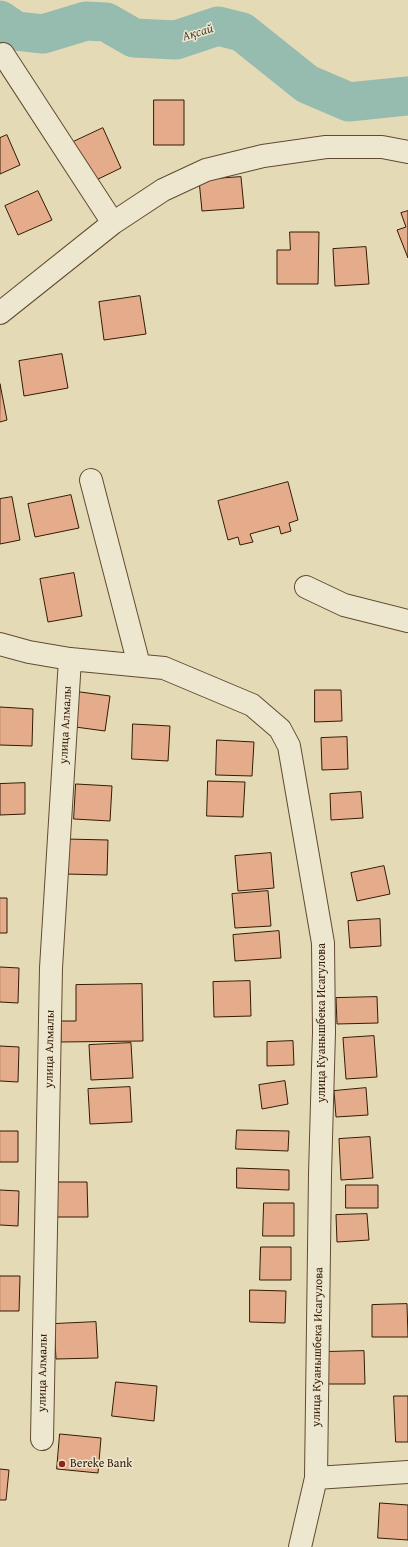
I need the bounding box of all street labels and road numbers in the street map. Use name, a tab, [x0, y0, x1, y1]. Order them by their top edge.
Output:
street label: улица Алмалы	[57, 686, 75, 764]
street label: улица Куанышбека Исагулова	[315, 943, 329, 1103]
street label: улица Алмалы	[42, 1010, 58, 1088]
street label: улица Куанышбека Исагулова	[309, 1267, 327, 1427]
street label: улица Алмалы	[35, 1334, 51, 1412]

